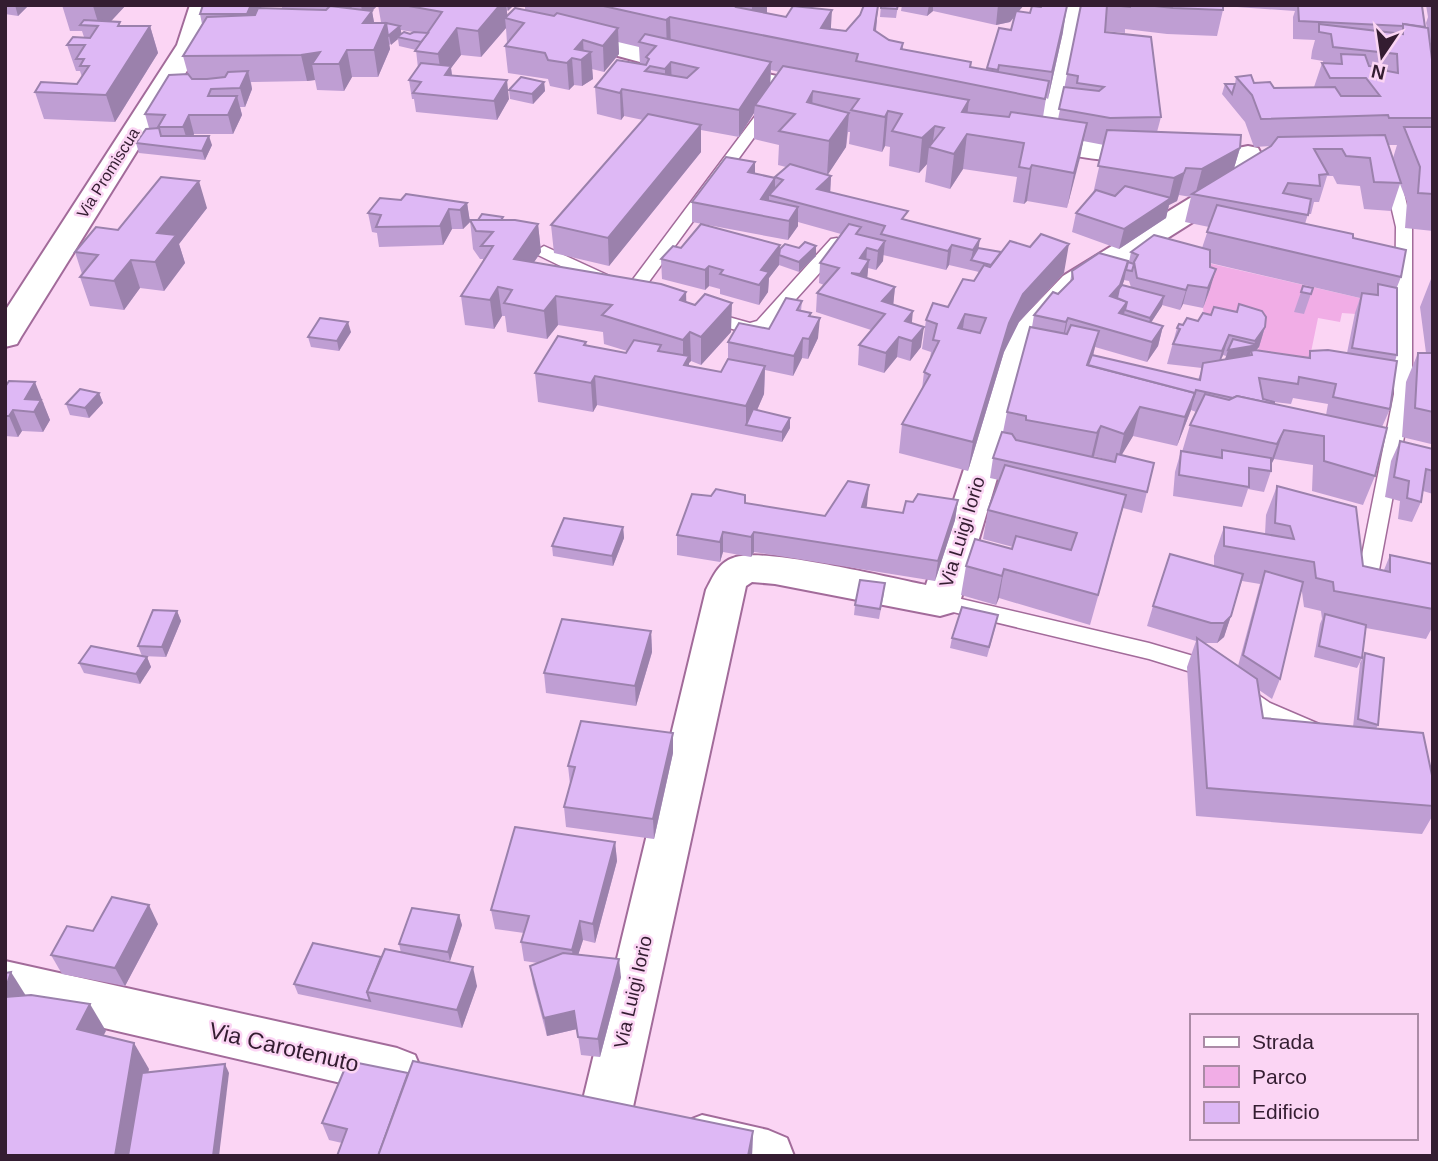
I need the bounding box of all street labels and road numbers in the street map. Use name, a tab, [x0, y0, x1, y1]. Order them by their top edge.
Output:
street label: Via Promiscua	[74, 125, 143, 221]
street label: Via Luigi Iorio	[935, 474, 989, 590]
street label: Via Luigi Iorio	[610, 934, 656, 1050]
street label: Via Carotenuto	[207, 1017, 361, 1077]

